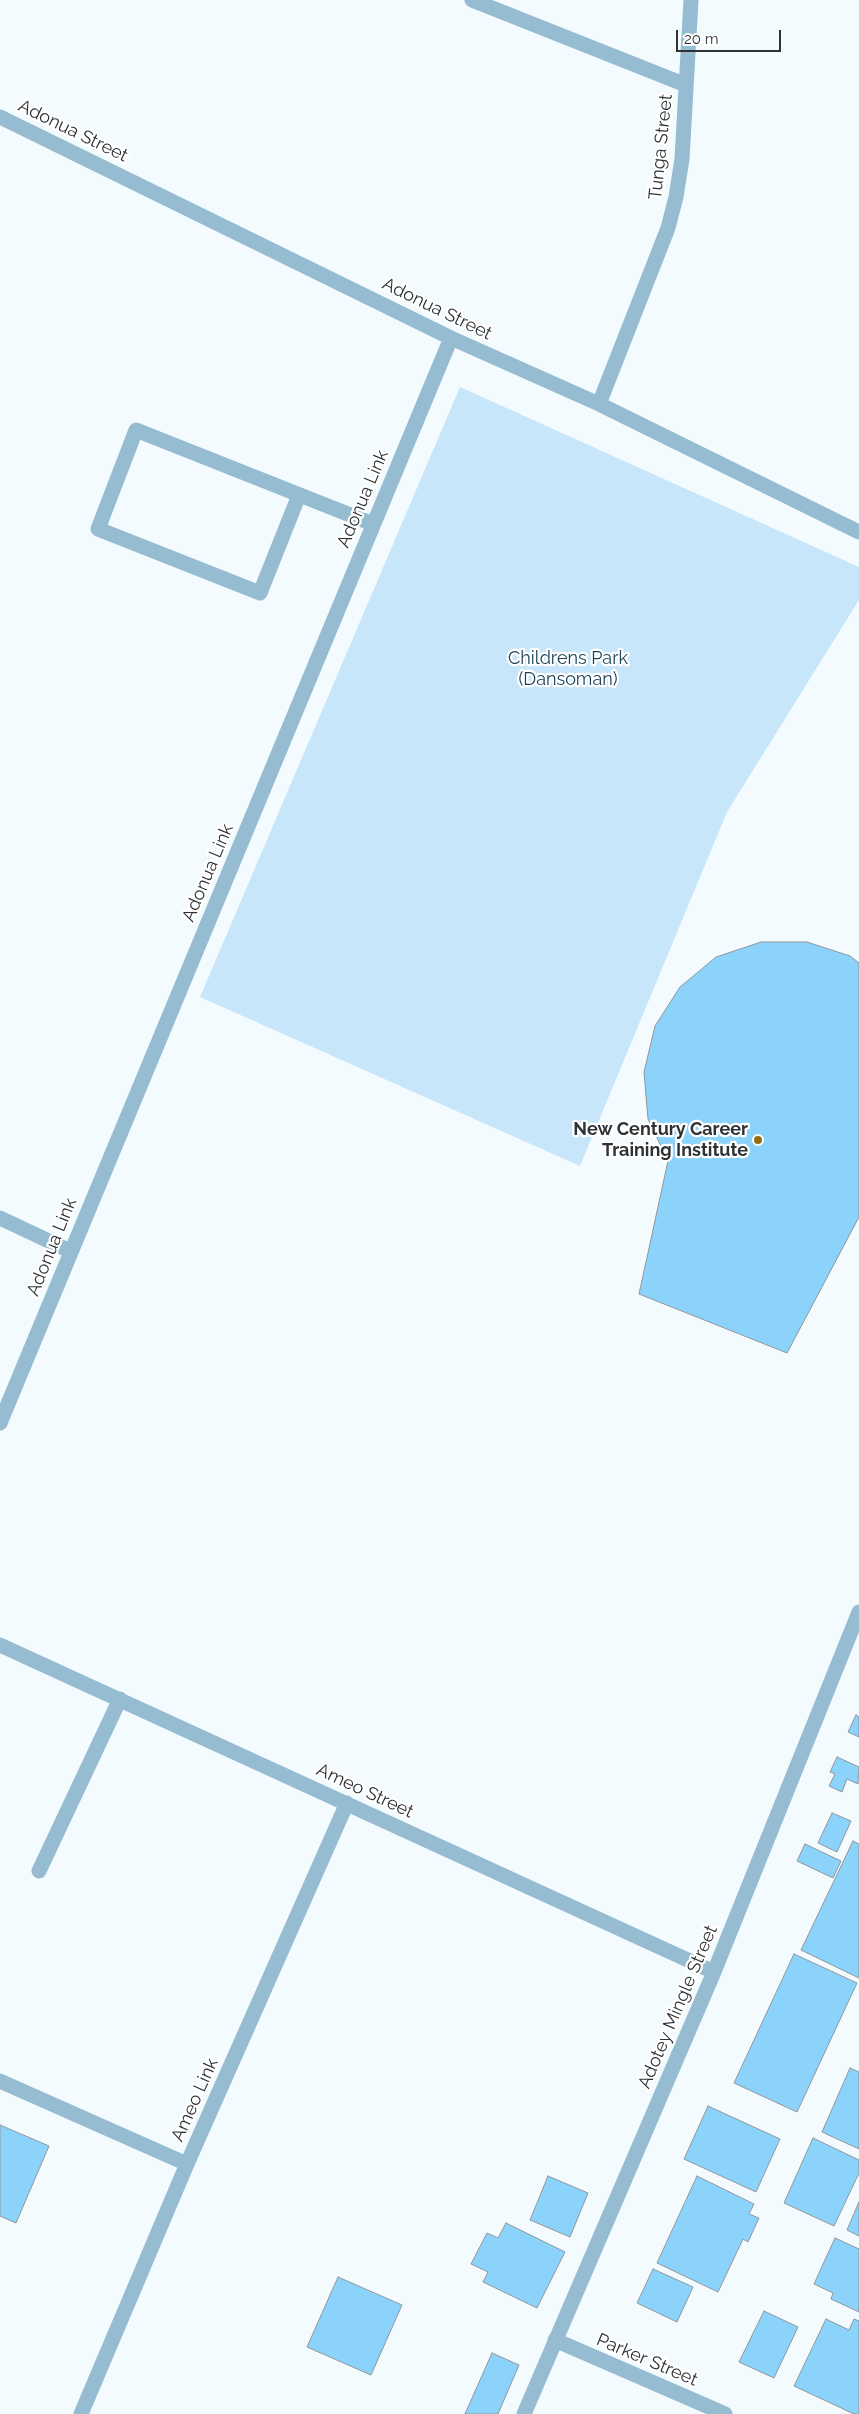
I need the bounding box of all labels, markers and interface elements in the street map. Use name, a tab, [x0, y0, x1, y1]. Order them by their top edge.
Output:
scale bar	[679, 20, 784, 52]
text: 20 m	[684, 30, 719, 48]
street label: Tunga Street	[645, 93, 677, 201]
street label: Adonua Street	[15, 95, 131, 167]
street label: Adonua Street	[379, 273, 495, 345]
street label: Adonua Link	[333, 447, 393, 551]
park label: Childrens Park (Dansoman)	[508, 648, 628, 691]
street label: Adonua Link	[178, 821, 238, 925]
place label: New Century Career Training Institute	[573, 1119, 748, 1162]
marker: New Century Career Training Institute	[752, 1134, 764, 1146]
street label: Adonua Link	[23, 1195, 81, 1299]
street label: Ameo Street	[313, 1759, 417, 1823]
street label: Adotey Mingle Street	[634, 1922, 722, 2092]
street label: Ameo Link	[167, 2055, 223, 2145]
street label: Parker Street	[593, 2329, 701, 2391]

